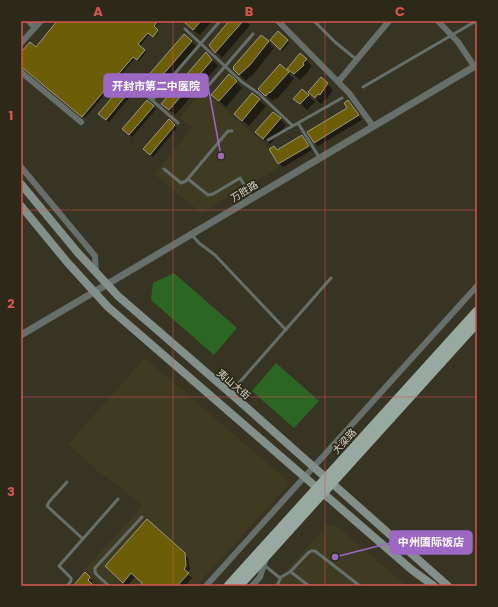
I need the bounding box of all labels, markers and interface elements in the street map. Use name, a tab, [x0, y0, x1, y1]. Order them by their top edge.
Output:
text: A	[93, 2, 103, 21]
text: B	[245, 2, 254, 21]
text: C	[395, 2, 405, 21]
callout: 开封市第二中医院	[104, 74, 208, 97]
text: 开封市第二中医院	[112, 78, 200, 94]
text: 1	[9, 106, 13, 125]
street label: 万胜路	[228, 177, 261, 206]
text: 2	[7, 294, 15, 313]
street label: 夷山大街	[214, 366, 254, 403]
street label: 大梁路	[329, 425, 360, 458]
text: 3	[7, 482, 15, 501]
callout: 中州国际饭店	[390, 531, 472, 554]
text: 中州国际饭店	[398, 534, 464, 550]

